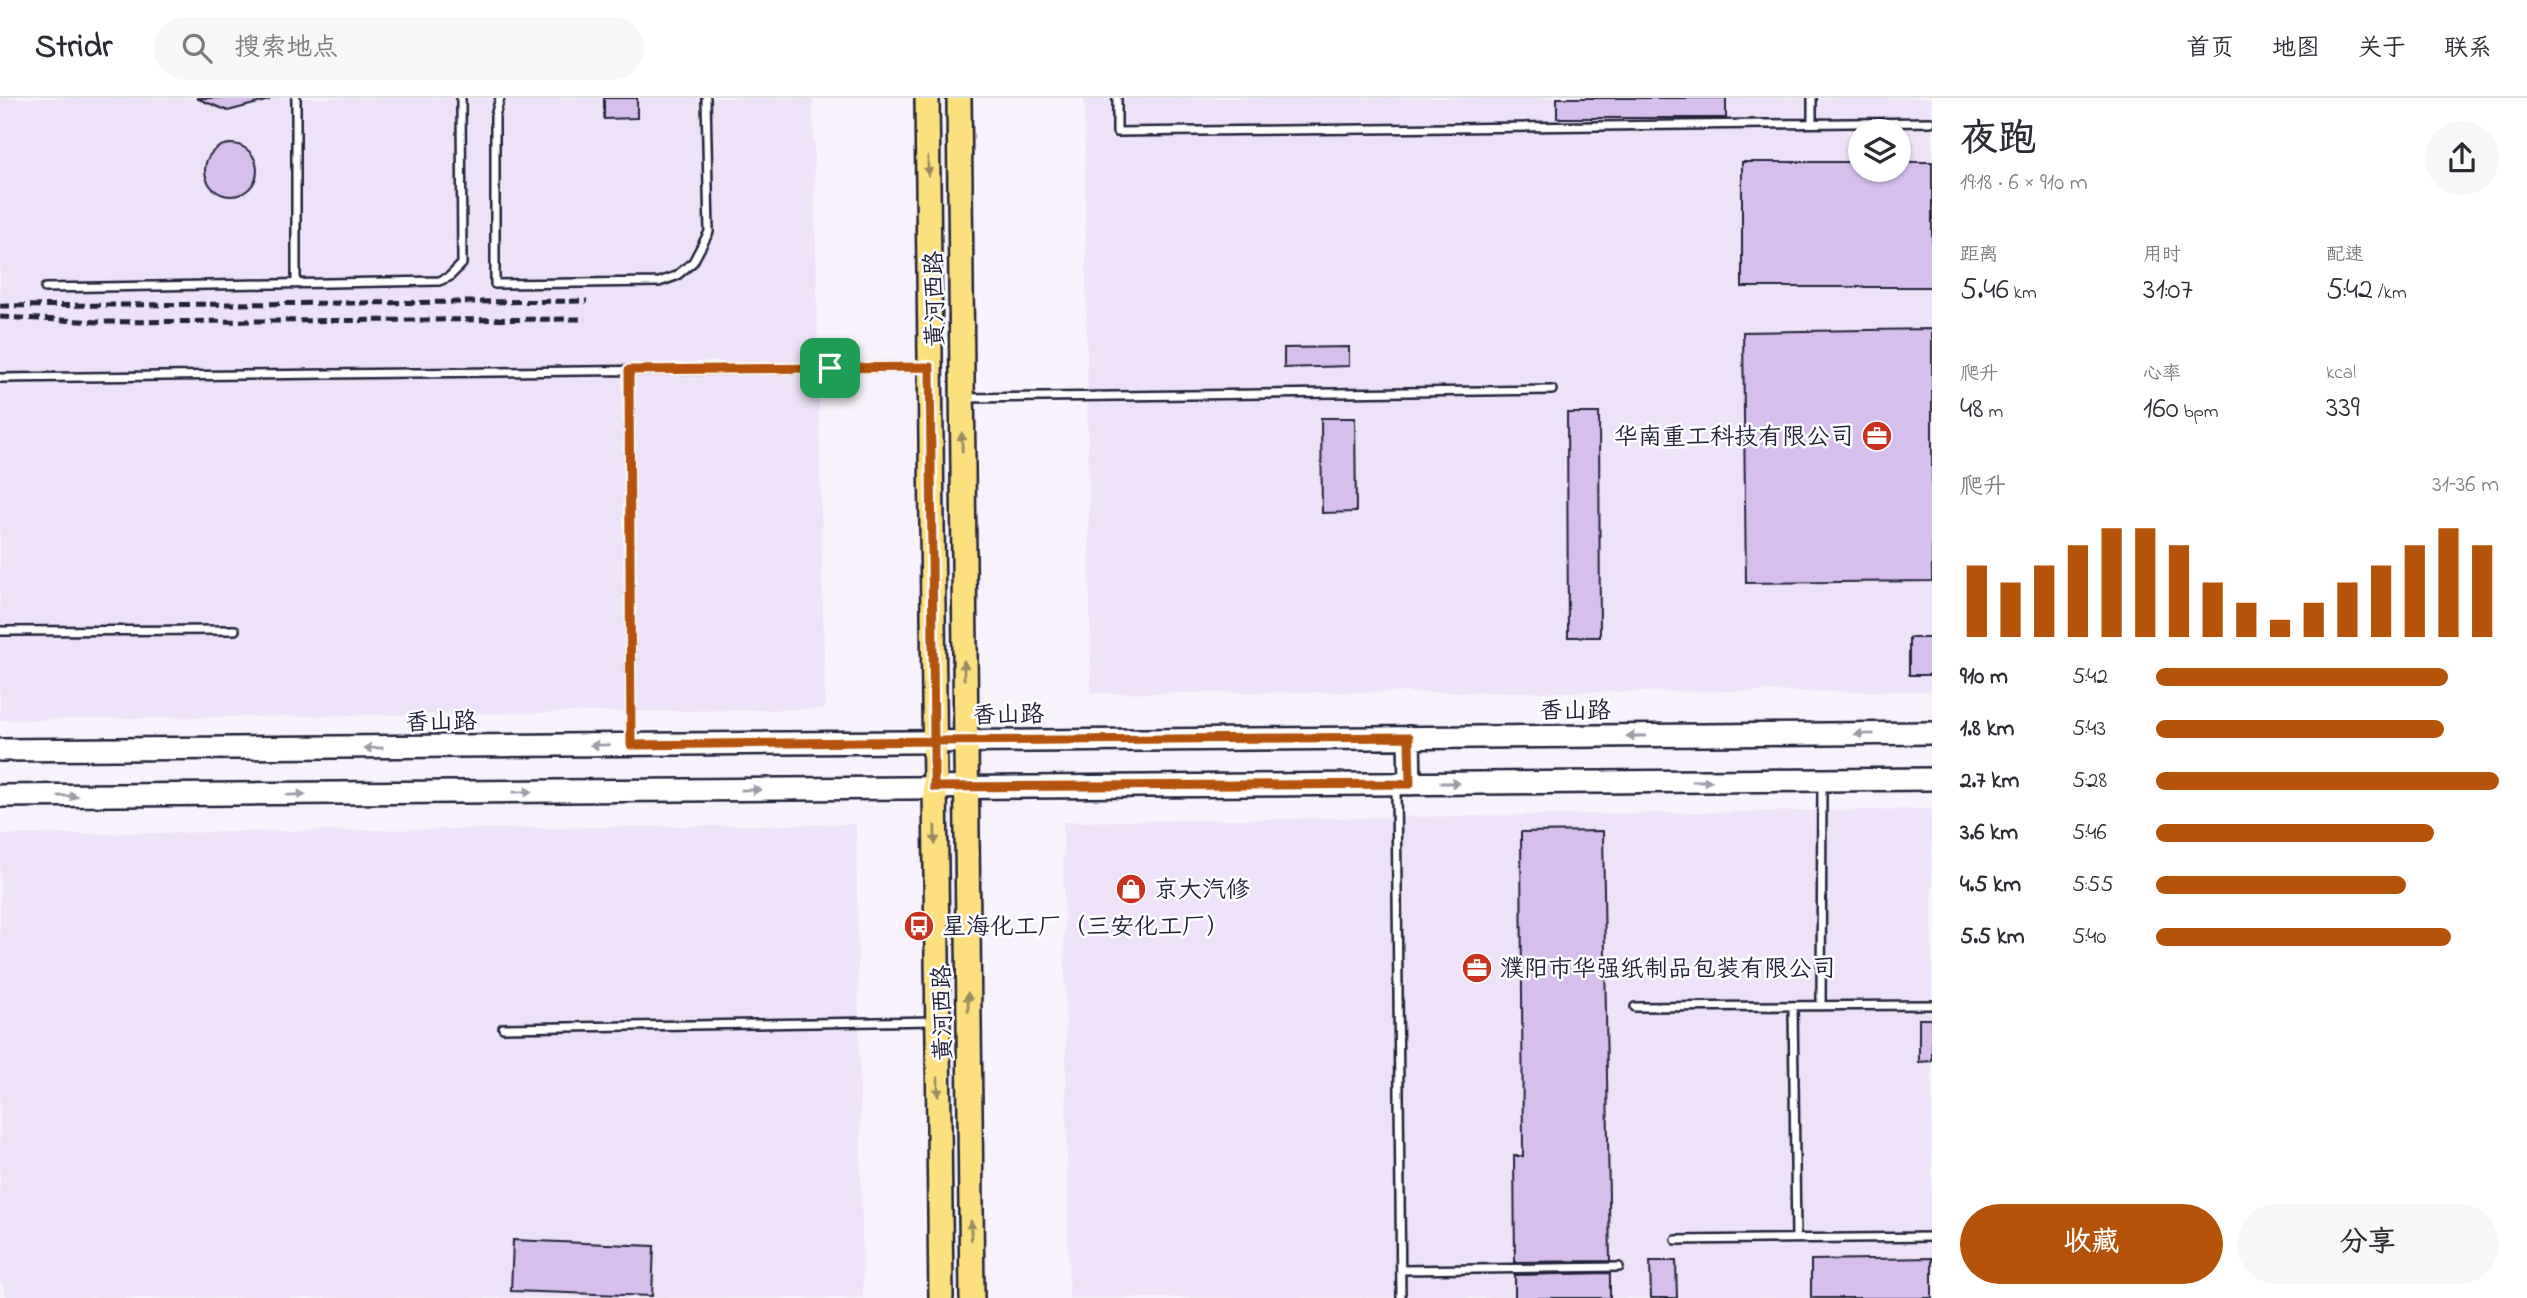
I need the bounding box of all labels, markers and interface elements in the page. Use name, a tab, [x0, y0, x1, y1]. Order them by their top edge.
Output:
search box	[154, 17, 644, 80]
text: Stridr	[35, 24, 112, 72]
icon: search	[178, 29, 216, 67]
text: 搜索地点	[234, 30, 338, 68]
text: 首页	[2186, 32, 2234, 67]
text: 地图	[2272, 32, 2320, 67]
text: 关于	[2358, 32, 2406, 67]
text: 联系	[2444, 32, 2492, 67]
text: 夜跑	[1960, 113, 2036, 169]
map controls	[1848, 119, 1911, 182]
button: layers	[1848, 119, 1911, 182]
button: share	[2425, 121, 2499, 195]
one-way arrow	[922, 155, 934, 177]
text: 19:18 · 6 × 910 m	[1960, 167, 2088, 200]
text: 距离	[1960, 242, 1998, 269]
text: 用时	[2143, 242, 2181, 269]
text: 配速	[2326, 242, 2364, 269]
street label: 黄河西路	[918, 251, 955, 347]
text: 5.46	[1960, 269, 2009, 313]
text: 31:07	[2143, 269, 2193, 313]
text: 5:42	[2326, 269, 2373, 313]
text: km	[2009, 280, 2037, 307]
text: /km	[2373, 280, 2407, 307]
pin	[800, 338, 860, 398]
icon: arrive	[811, 349, 849, 387]
text: kcal	[2326, 360, 2356, 387]
text: 爬升	[1960, 361, 1998, 388]
text: 心率	[2143, 361, 2181, 388]
text: 339	[2326, 387, 2360, 431]
text: 48	[1960, 388, 1984, 432]
text: 160	[2143, 388, 2179, 432]
text: m	[1984, 399, 2003, 426]
text: bpm	[2179, 399, 2219, 426]
office icon: 华南重工科技有限公司	[1860, 419, 1894, 453]
place label: 华南重工科技有限公司	[1614, 421, 1854, 456]
one-way arrow	[956, 431, 968, 453]
text: 31–36 m	[2432, 469, 2499, 502]
text: 爬升	[1960, 471, 2006, 504]
one-way arrow	[958, 659, 970, 681]
text: 910 m	[1960, 661, 2008, 694]
text: 5:42	[2072, 661, 2108, 694]
street label: 香山路	[1539, 695, 1611, 730]
street label: 香山路	[972, 698, 1044, 735]
street label: 香山路	[405, 705, 477, 742]
text: 1.8 km	[1960, 713, 2014, 746]
text: 5:43	[2072, 713, 2106, 746]
one-way arrow	[1853, 728, 1875, 740]
one-way arrow	[1625, 730, 1647, 741]
one-way arrow	[589, 739, 611, 751]
one-way arrow	[362, 742, 384, 754]
text: 2.7 km	[1960, 765, 2019, 798]
text: 5:28	[2072, 765, 2107, 798]
one-way arrow	[1691, 775, 1713, 787]
one-way arrow	[1439, 777, 1461, 789]
one-way arrow	[740, 784, 762, 795]
one-way arrow	[512, 786, 534, 798]
one-way arrow	[285, 789, 307, 801]
one-way arrow	[57, 790, 79, 802]
text: 3.6 km	[1960, 817, 2018, 850]
text: 5:46	[2072, 817, 2107, 850]
one-way arrow	[929, 824, 940, 846]
text: 4.5 km	[1960, 869, 2021, 902]
text: 5:55	[2072, 869, 2113, 902]
shop icon: 京大汽修	[1114, 872, 1148, 906]
place label: 京大汽修	[1154, 874, 1250, 909]
bus stop icon: 星海化工厂（三安化工厂）	[902, 909, 936, 943]
place label: 星海化工厂（三安化工厂）	[942, 911, 1230, 946]
text: 5.5 km	[1960, 921, 2025, 954]
text: 5:40	[2072, 921, 2107, 954]
office icon: 濮阳市华强纸制品包装有限公司	[1460, 951, 1494, 985]
place label: 濮阳市华强纸制品包装有限公司	[1500, 953, 1836, 988]
street label: 黄河西路	[926, 965, 963, 1061]
one-way arrow	[962, 991, 974, 1013]
one-way arrow	[932, 1076, 943, 1098]
button: 收藏	[1960, 1204, 2223, 1284]
button: 分享	[2237, 1204, 2499, 1284]
one-way arrow	[965, 1219, 977, 1241]

